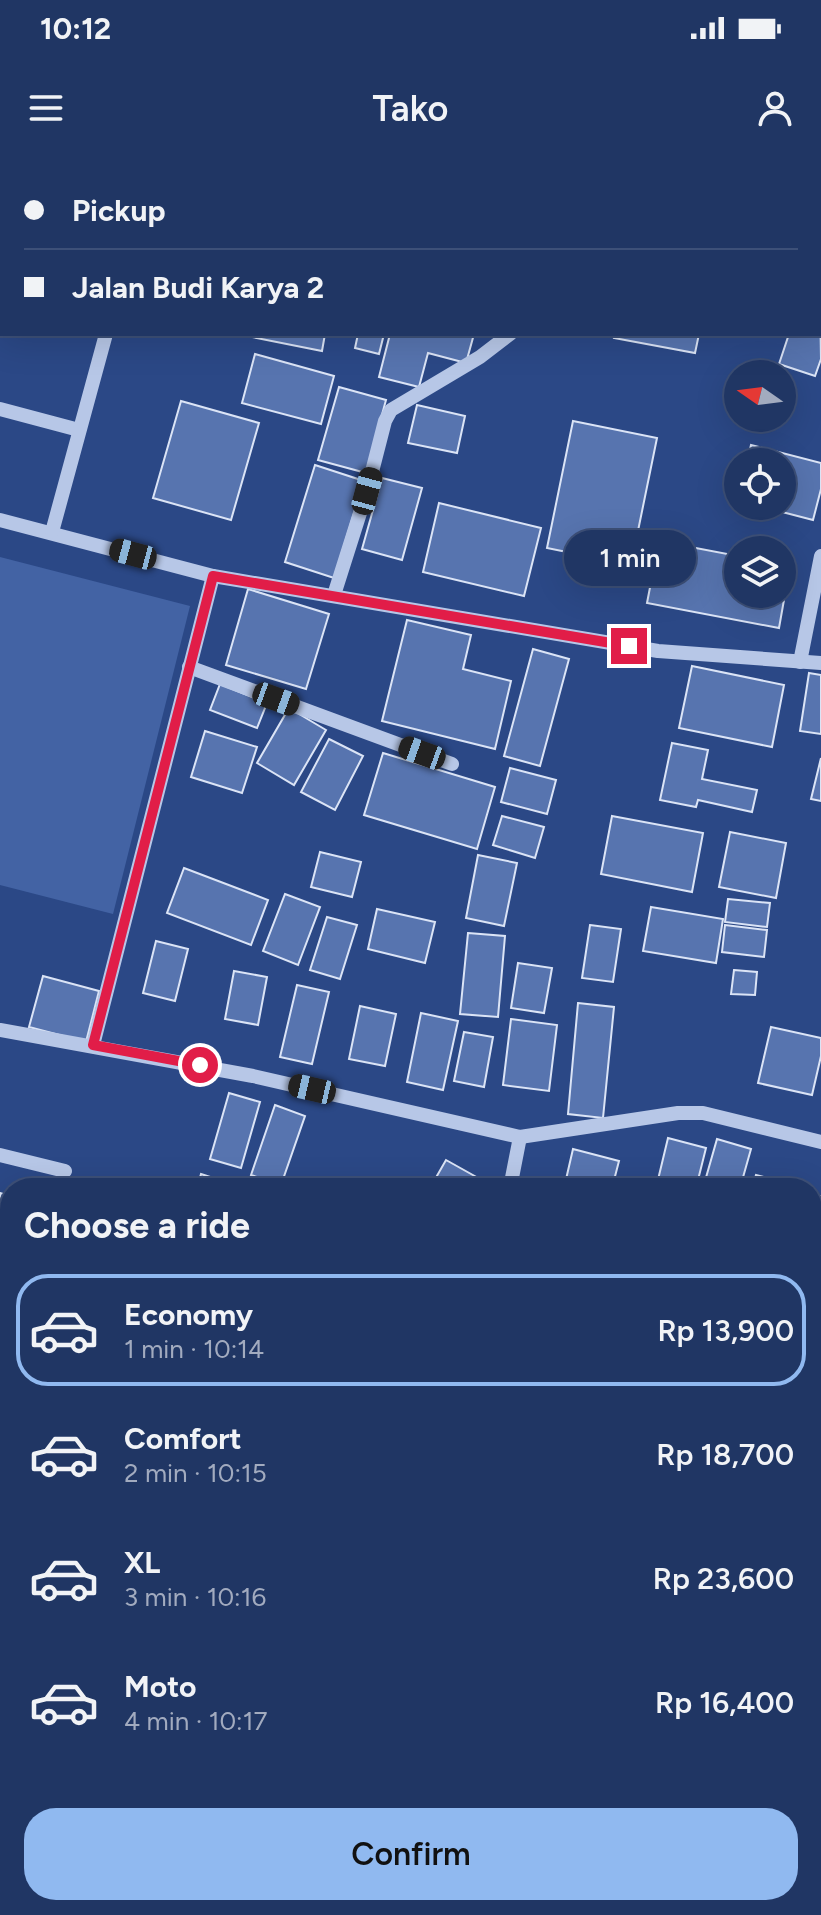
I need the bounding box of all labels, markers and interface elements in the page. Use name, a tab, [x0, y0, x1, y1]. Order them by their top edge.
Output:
text: 10:12	[40, 10, 111, 47]
icon: menu	[24, 86, 68, 130]
icon: person	[753, 86, 797, 130]
text: Tako	[373, 87, 448, 130]
text: Pickup	[72, 192, 166, 229]
text: Jalan Budi Karya 2	[72, 269, 324, 306]
north arrow	[724, 360, 796, 432]
map controls	[724, 360, 796, 608]
button: locate	[724, 448, 796, 520]
car	[349, 465, 385, 517]
callout: 1 min	[563, 530, 695, 586]
car	[107, 536, 159, 572]
button: layers	[724, 536, 796, 608]
text: 1 min	[600, 542, 660, 574]
route end	[611, 628, 647, 664]
car	[249, 680, 303, 718]
car	[395, 734, 449, 772]
route start	[182, 1047, 218, 1083]
car	[286, 1072, 338, 1106]
text: Choose a ride	[24, 1204, 250, 1247]
icon: car	[28, 1294, 100, 1366]
text: Economy	[124, 1296, 253, 1333]
text: Rp 13,900	[657, 1312, 794, 1349]
text: 1 min · 10:14	[124, 1333, 264, 1365]
icon: car	[28, 1418, 100, 1490]
text: Comfort	[124, 1420, 242, 1457]
text: Rp 18,700	[656, 1436, 794, 1473]
text: 2 min · 10:15	[124, 1457, 267, 1489]
icon: car	[28, 1542, 100, 1614]
text: XL	[124, 1544, 160, 1581]
text: Rp 23,600	[653, 1560, 794, 1597]
text: 3 min · 10:16	[124, 1581, 266, 1613]
icon: car	[28, 1666, 100, 1738]
text: Moto	[124, 1668, 196, 1705]
text: Rp 16,400	[655, 1684, 794, 1721]
text: 4 min · 10:17	[124, 1705, 267, 1737]
button: Confirm	[24, 1808, 798, 1900]

